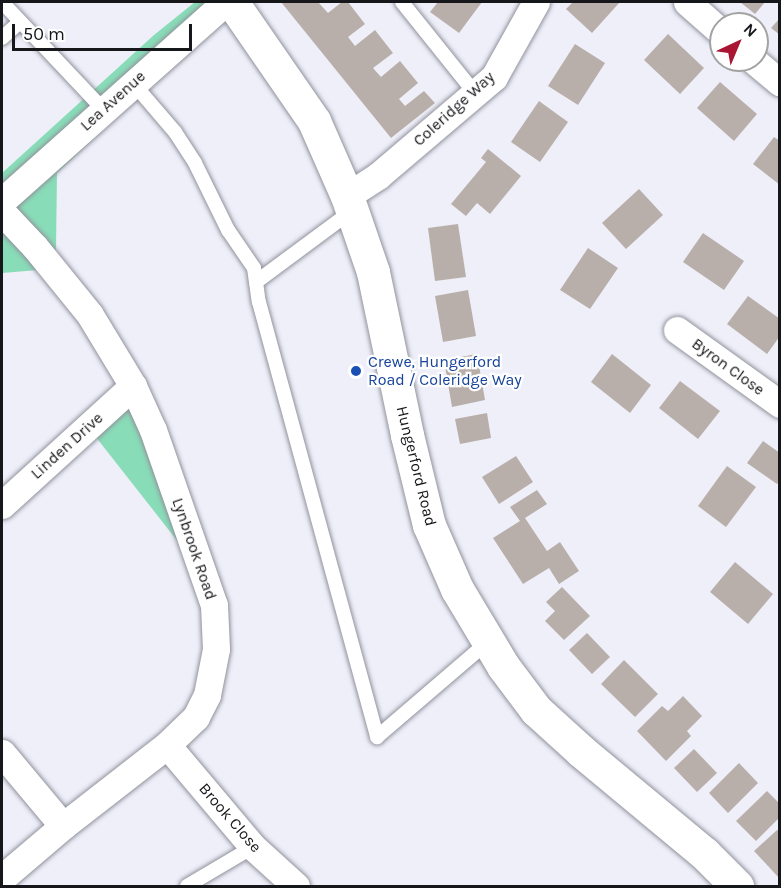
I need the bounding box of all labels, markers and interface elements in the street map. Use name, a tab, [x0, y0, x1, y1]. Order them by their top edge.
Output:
scale bar	[15, 12, 195, 50]
north arrow	[709, 12, 769, 72]
text: N	[740, 19, 761, 41]
text: 50 m	[23, 23, 65, 45]
street label: Lea Avenue	[76, 67, 150, 135]
street label: Coleridge Way	[410, 68, 498, 150]
street label: Byron Close	[688, 334, 768, 400]
place label: Crewe, Hungerford Road / Coleridge Way	[368, 352, 522, 390]
marker: Crewe, Hungerford Road / Coleridge Way	[349, 364, 363, 378]
street label: Hungerford Road	[392, 404, 440, 528]
street label: Linden Drive	[27, 409, 107, 483]
street label: Lynbrook Road	[168, 496, 220, 602]
street label: Brook Close	[195, 779, 265, 857]

